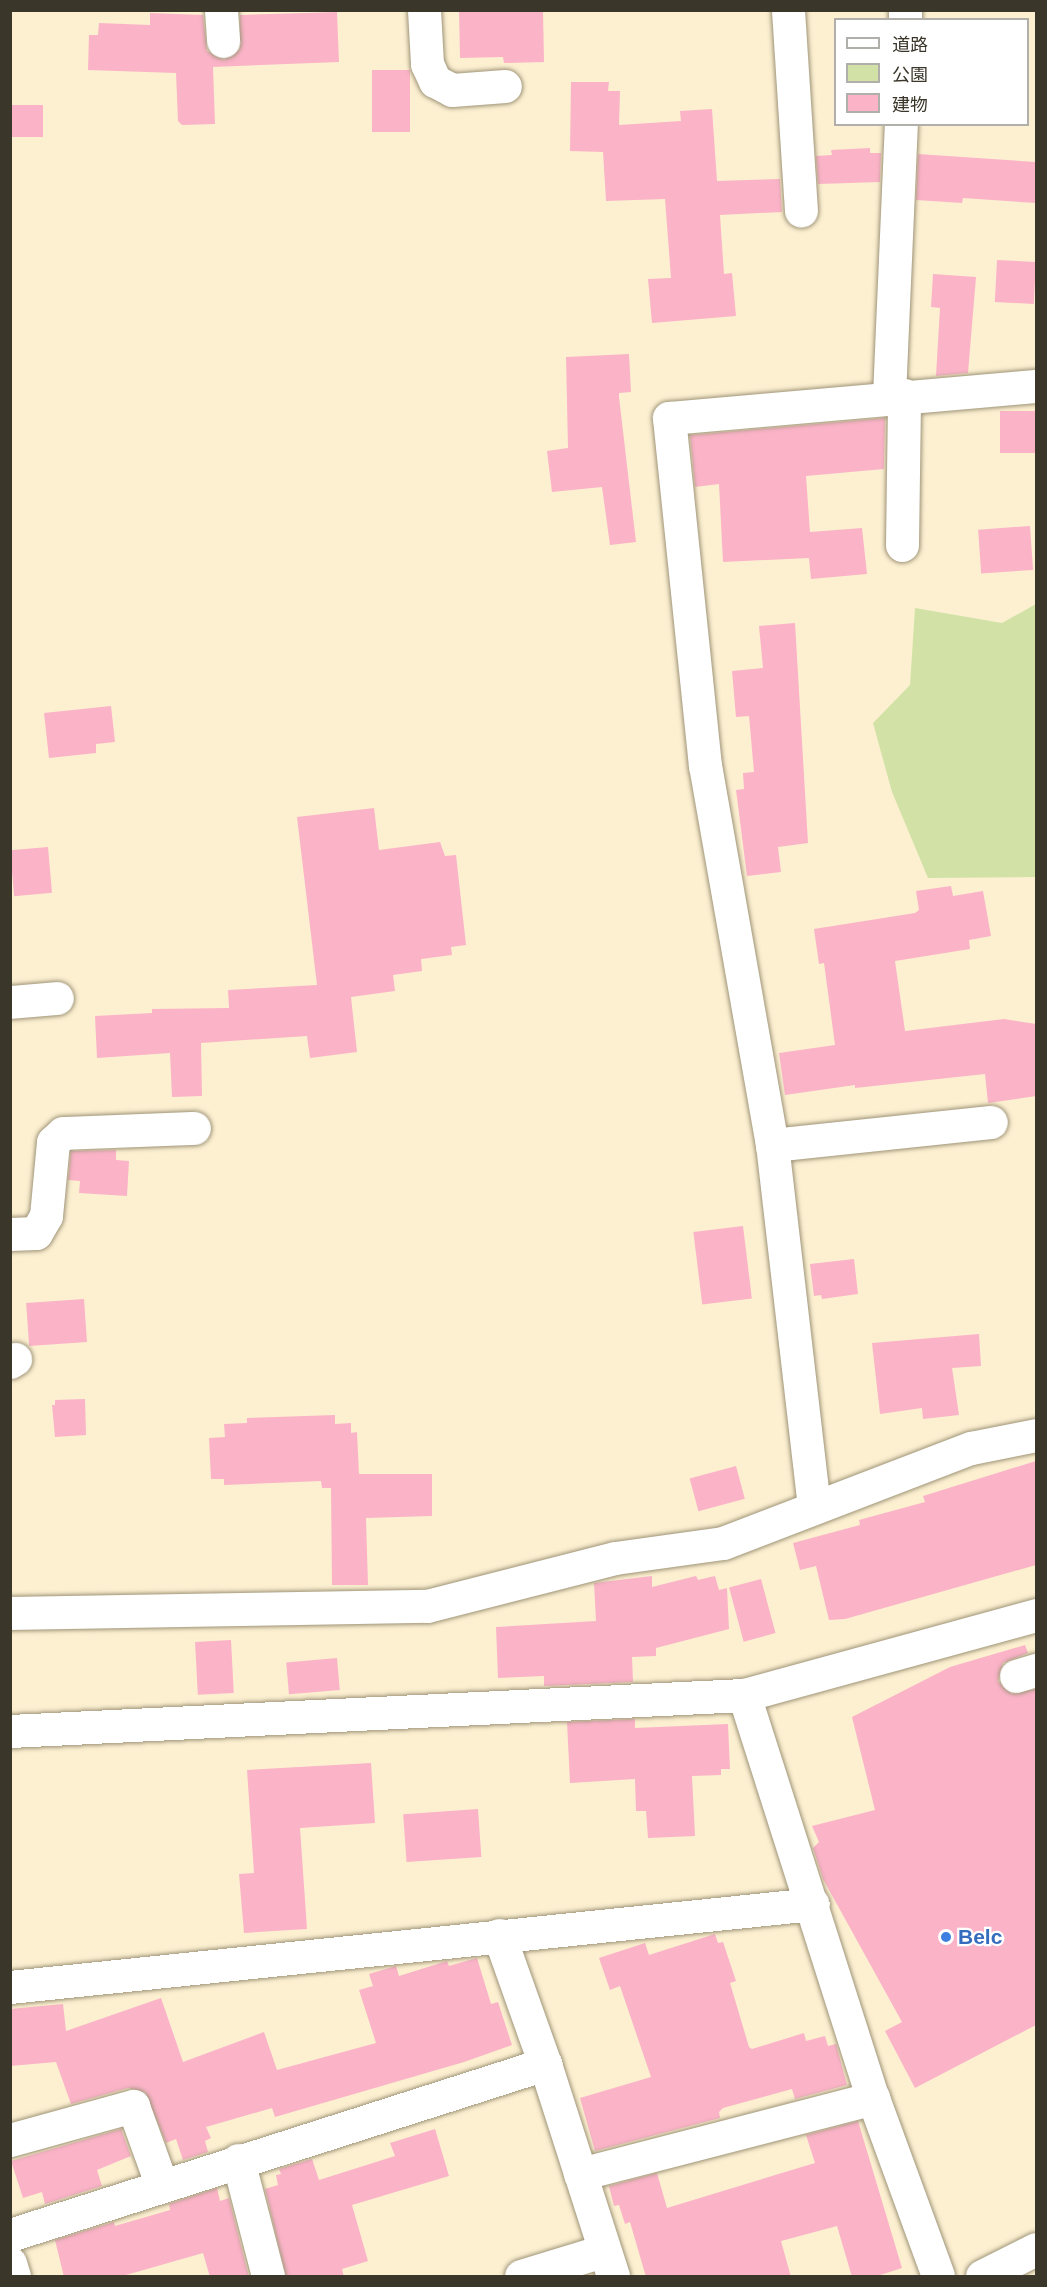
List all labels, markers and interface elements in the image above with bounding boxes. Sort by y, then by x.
legend [834,18,1029,126]
text: 道路 [892,35,928,55]
text: 公園 [892,65,928,85]
text: 建物 [892,95,928,115]
place label: Belc [958,1924,1002,1950]
marker: Belc [939,1930,953,1944]

